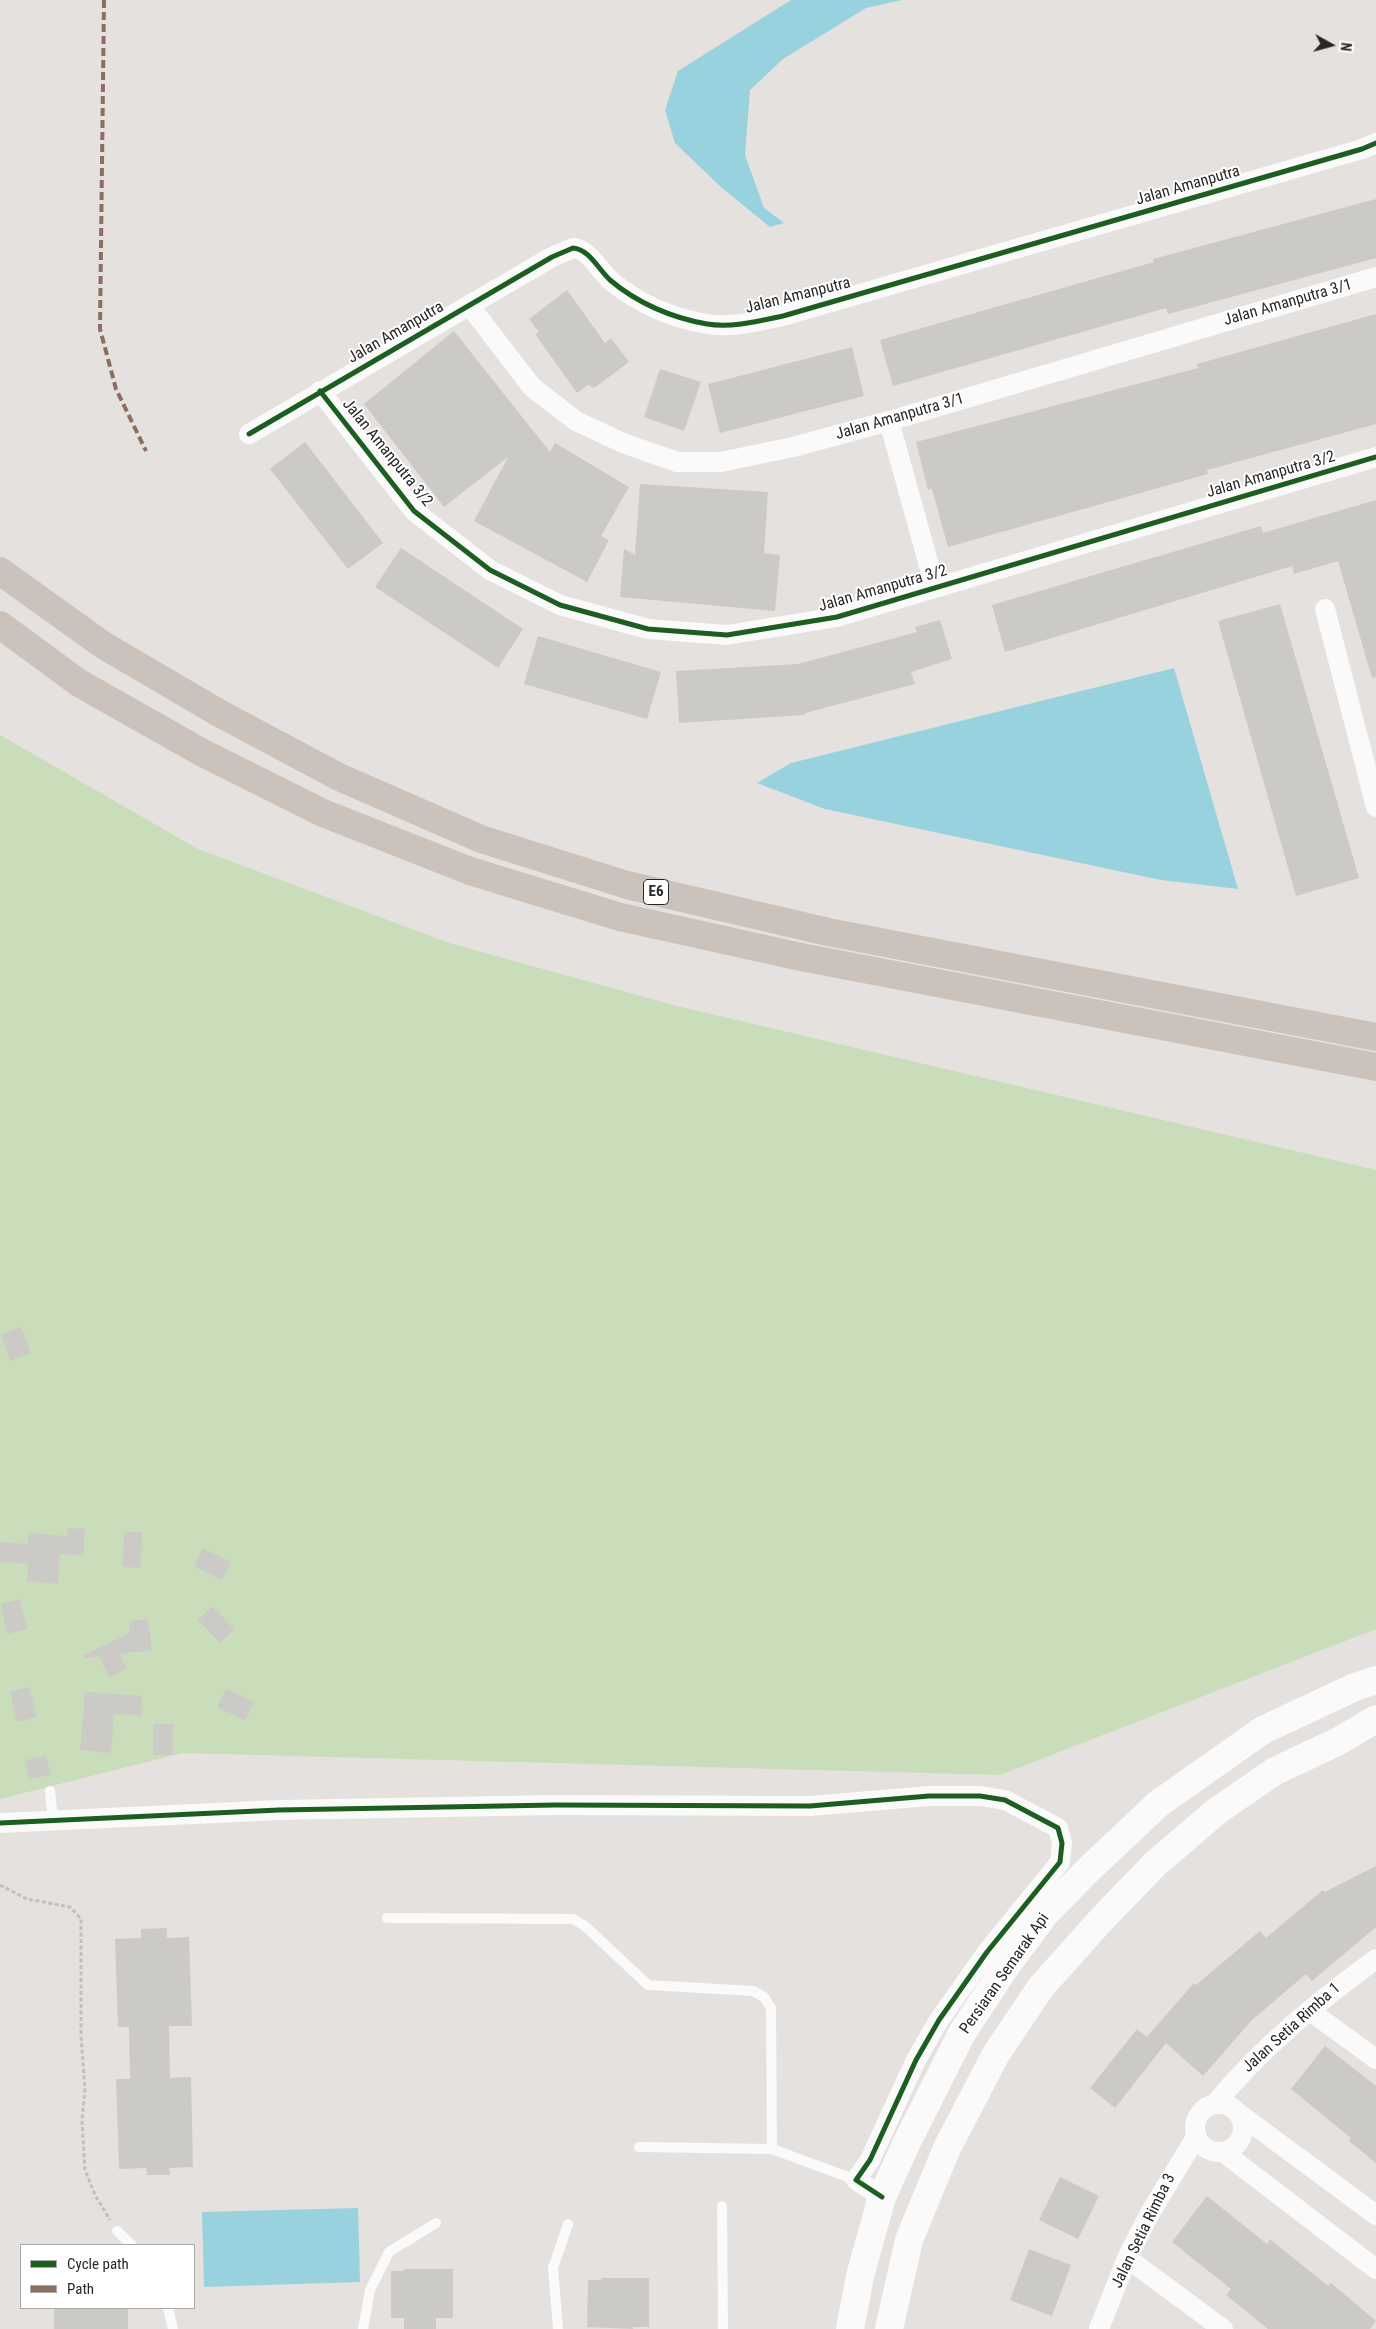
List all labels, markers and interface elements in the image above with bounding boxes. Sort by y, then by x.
north arrow [1306,20,1356,70]
text: N [1337,42,1354,52]
street label: Jalan Amanputra [1134,162,1242,210]
street label: Jalan Amanputra [744,274,852,318]
street label: Jalan Amanputra 3/1 [1222,275,1354,331]
street label: Jalan Amanputra [345,298,447,368]
street label: Jalan Amanputra 3/1 [834,389,966,445]
street label: Jalan Amanputra 3/2 [338,395,436,511]
street label: Jalan Amanputra 3/2 [1205,447,1337,503]
street label: Jalan Amanputra 3/2 [817,561,949,617]
road number: E6 [644,880,668,904]
street label: Persiaran Semarak Api [956,1910,1054,2038]
street label: Jalan Setia Rimba 1 [1239,1979,1345,2077]
street label: Jalan Setia Rimba 3 [1108,2171,1180,2291]
legend [20,2244,195,2309]
text: Cycle path [67,2255,129,2273]
text: Path [67,2280,94,2298]

